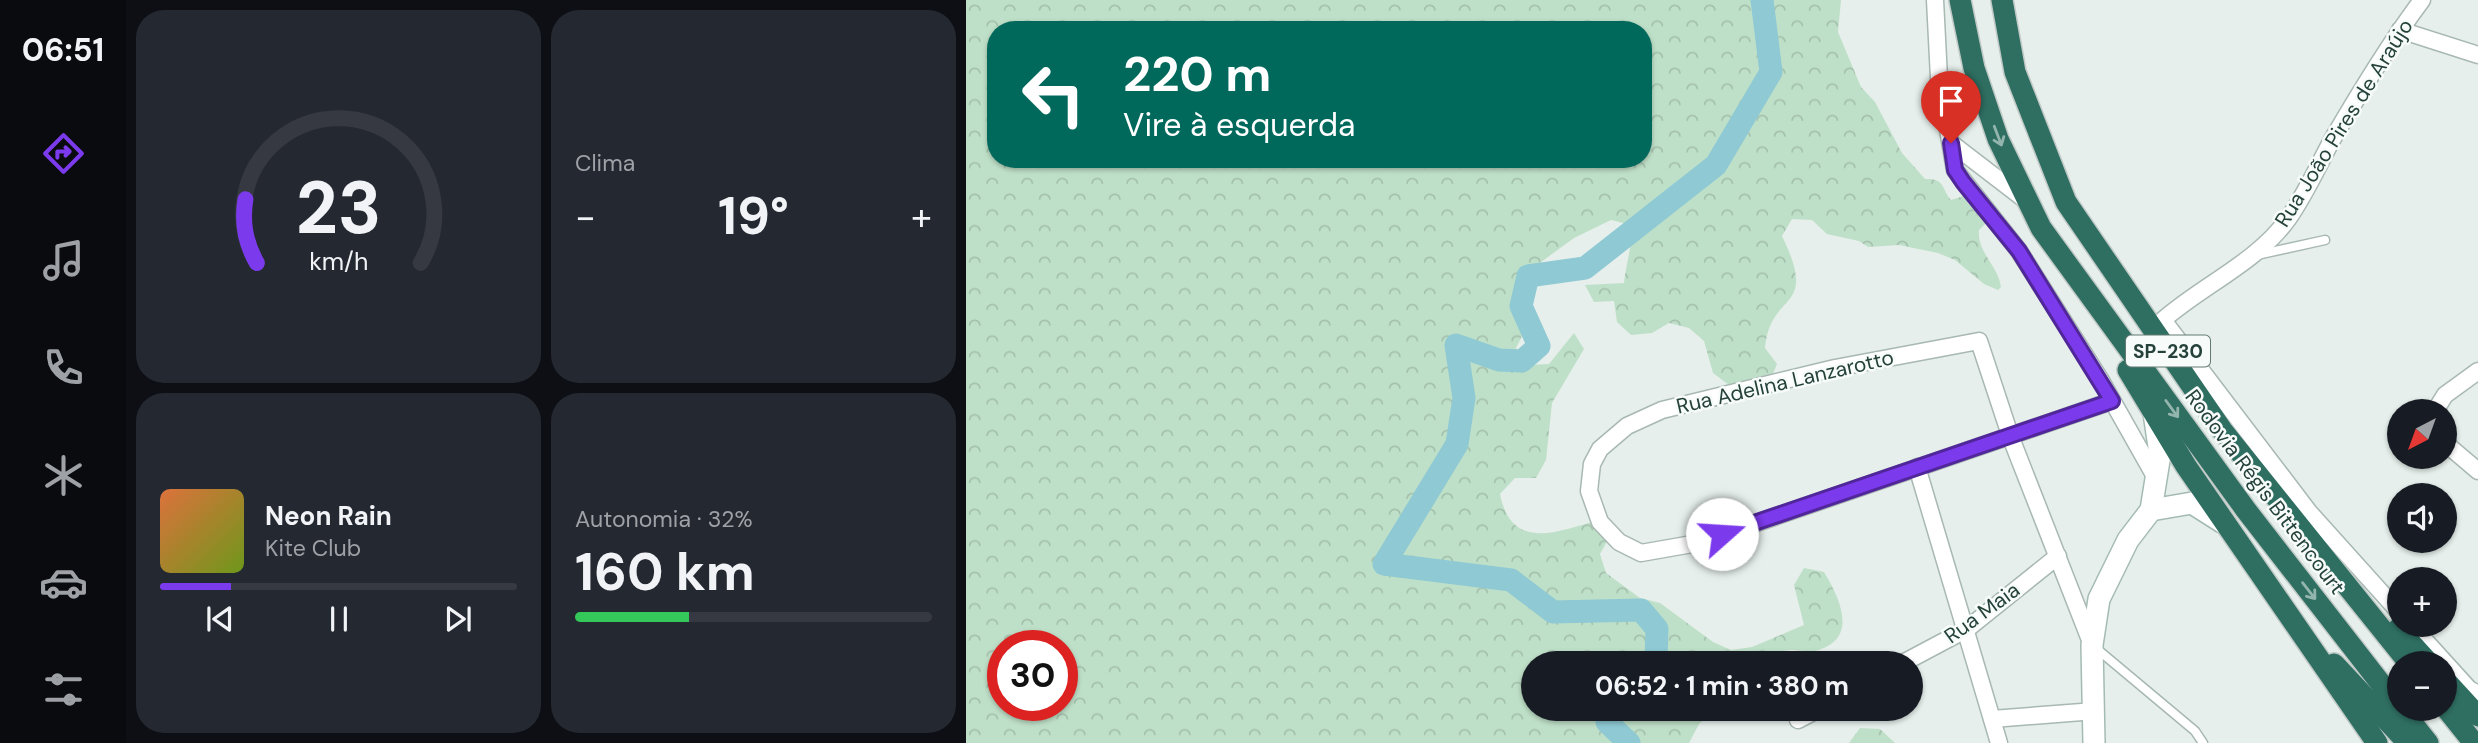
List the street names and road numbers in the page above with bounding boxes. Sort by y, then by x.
street label: Rua João Pires de Araújo [2269,14,2419,232]
road number: SP-230 [2126,336,2210,366]
street label: Rua Adelina Lanzarotto [1674,343,1896,421]
street label: Rodovia Régis Bittencourt [2179,384,2351,600]
street label: Rua Maia [1939,576,2025,650]

